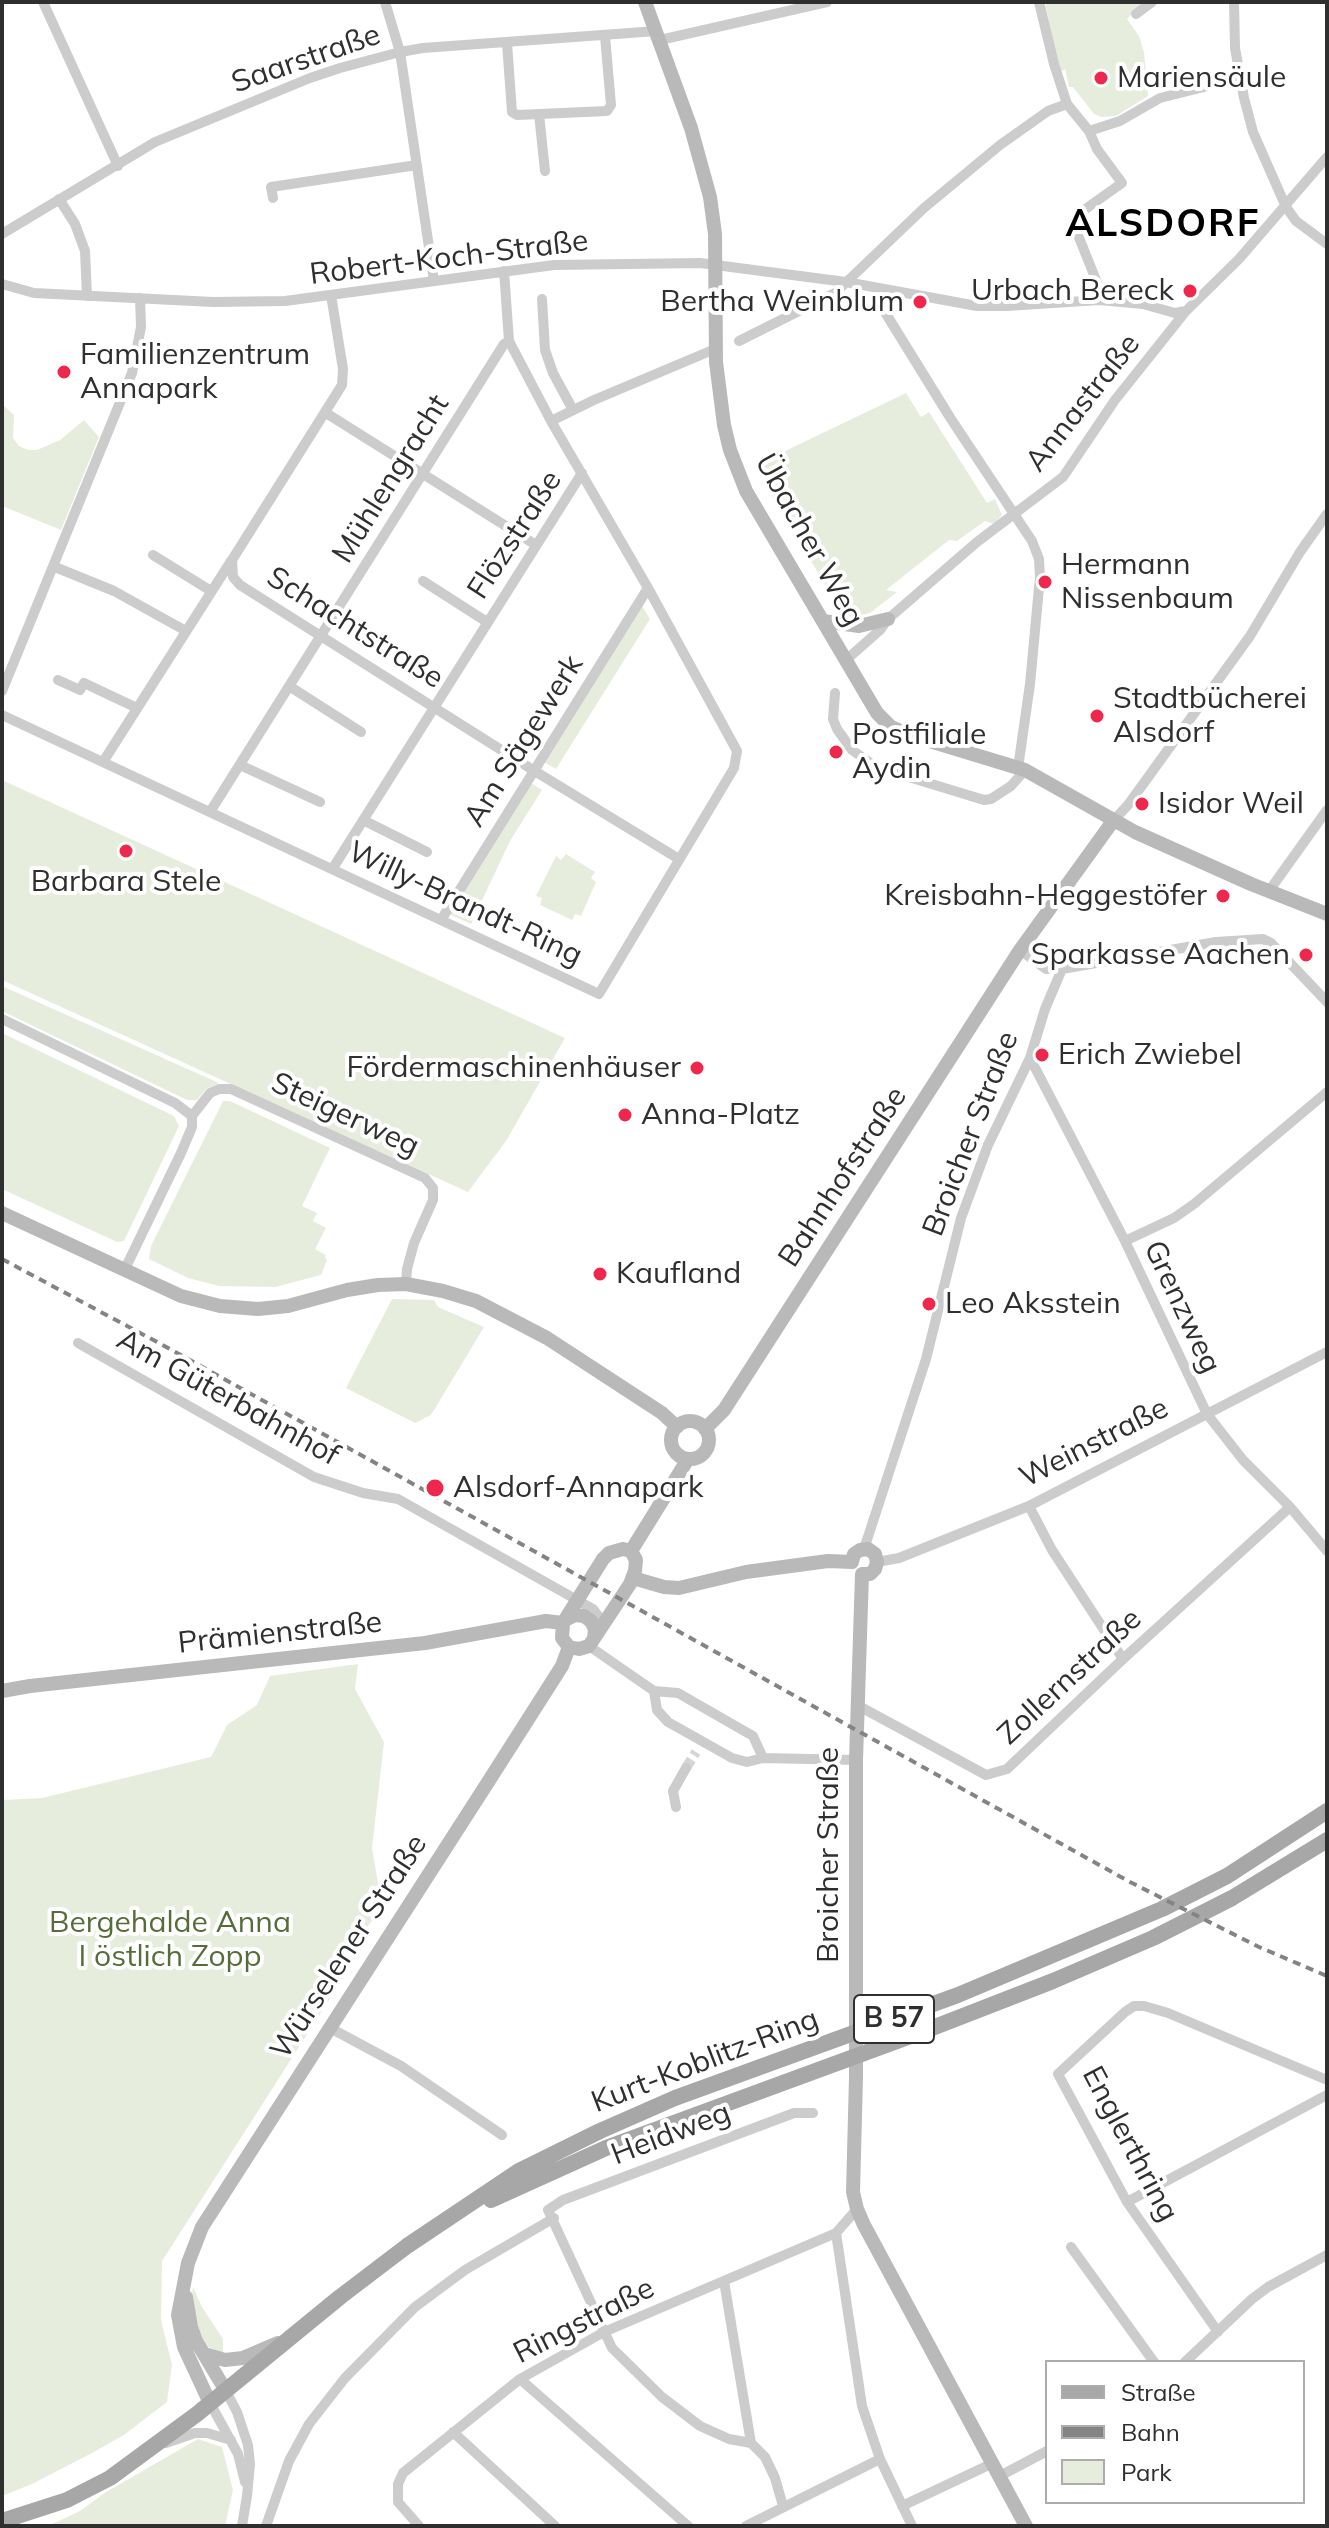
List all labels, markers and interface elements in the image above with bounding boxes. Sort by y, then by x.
street label: Saarstraße [227,17,385,101]
place label: Mariensäule [1117,60,1286,96]
marker: Mariensäule [1092,69,1110,87]
district label: ALSDORF [1066,202,1260,248]
street label: Robert-Koch-Straße [308,223,590,293]
place label: Urbach Bereck [971,273,1174,309]
marker: Urbach Bereck [1181,282,1199,300]
place label: Bertha Weinblum [660,284,904,320]
marker: Bertha Weinblum [911,293,929,311]
street label: Annastraße [1018,327,1148,479]
place label: Familienzentrum Annapark [80,337,310,408]
marker: Familienzentrum Annapark [55,363,73,381]
street label: Mühlengracht [325,388,457,570]
street label: Übacher Weg [747,448,871,632]
street label: Flözstraße [460,464,570,606]
place label: Hermann Nissenbaum [1061,547,1234,618]
street label: Schachtstraße [260,559,450,697]
marker: Hermann Nissenbaum [1036,573,1054,591]
street label: Am Sägewerk [457,649,591,833]
place label: Stadtbücherei Alsdorf [1113,681,1307,752]
marker: Stadtbücherei Alsdorf [1088,707,1106,725]
place label: Postfiliale Aydin [852,717,986,788]
marker: Postfiliale Aydin [827,743,845,761]
place label: Isidor Weil [1158,786,1304,822]
marker: Isidor Weil [1133,795,1151,813]
street label: Willy-Brandt-Ring [342,834,588,974]
marker: Barbara Stele [117,842,135,860]
place label: Barbara Stele [31,864,221,900]
place label: Kreisbahn-Heggestöfer [884,878,1207,914]
marker: Kreisbahn-Heggestöfer [1214,887,1232,905]
place label: Sparkasse Aachen [1031,937,1290,973]
marker: Sparkasse Aachen [1297,946,1315,964]
street label: Broicher Straße [915,1027,1027,1241]
place label: Erich Zwiebel [1058,1037,1242,1073]
marker: Erich Zwiebel [1033,1046,1051,1064]
place label: Fördermaschinenhäuser [346,1050,681,1086]
marker: Fördermaschinenhäuser [688,1059,706,1077]
street label: Steigerweg [265,1065,425,1165]
street label: Bahnhofstraße [771,1080,915,1274]
place label: Anna-Platz [641,1097,800,1133]
marker: Anna-Platz [616,1106,634,1124]
street label: Grenzweg [1136,1235,1228,1379]
place label: Kaufland [616,1256,741,1292]
marker: Kaufland [591,1265,609,1283]
place label: Leo Aksstein [945,1286,1121,1322]
marker: Leo Aksstein [920,1295,938,1313]
street label: Am Güterbahnhof [110,1322,346,1474]
street label: Weinstraße [1014,1390,1174,1496]
place label: Alsdorf-Annapark [453,1470,704,1506]
marker: Alsdorf-Annapark [424,1477,446,1499]
street label: Zollernstraße [991,1601,1149,1753]
street label: Prämienstraße [176,1604,384,1662]
street label: Broicher Straße [811,1747,847,1963]
street label: Würselener Straße [263,1828,435,2066]
park label: Bergehalde Anna I östlich Zopp [49,1905,291,1976]
road number: B 57 [854,1995,934,2043]
street label: Kurt-Koblitz-Ring [586,2001,824,2121]
street label: Englerthring [1074,2060,1186,2228]
street label: Heidweg [606,2095,736,2173]
street label: Ringstraße [508,2270,660,2372]
legend [1045,2360,1305,2504]
text: Straße [1121,2377,1196,2407]
text: Bahn [1121,2417,1180,2447]
text: Park [1121,2457,1172,2487]

